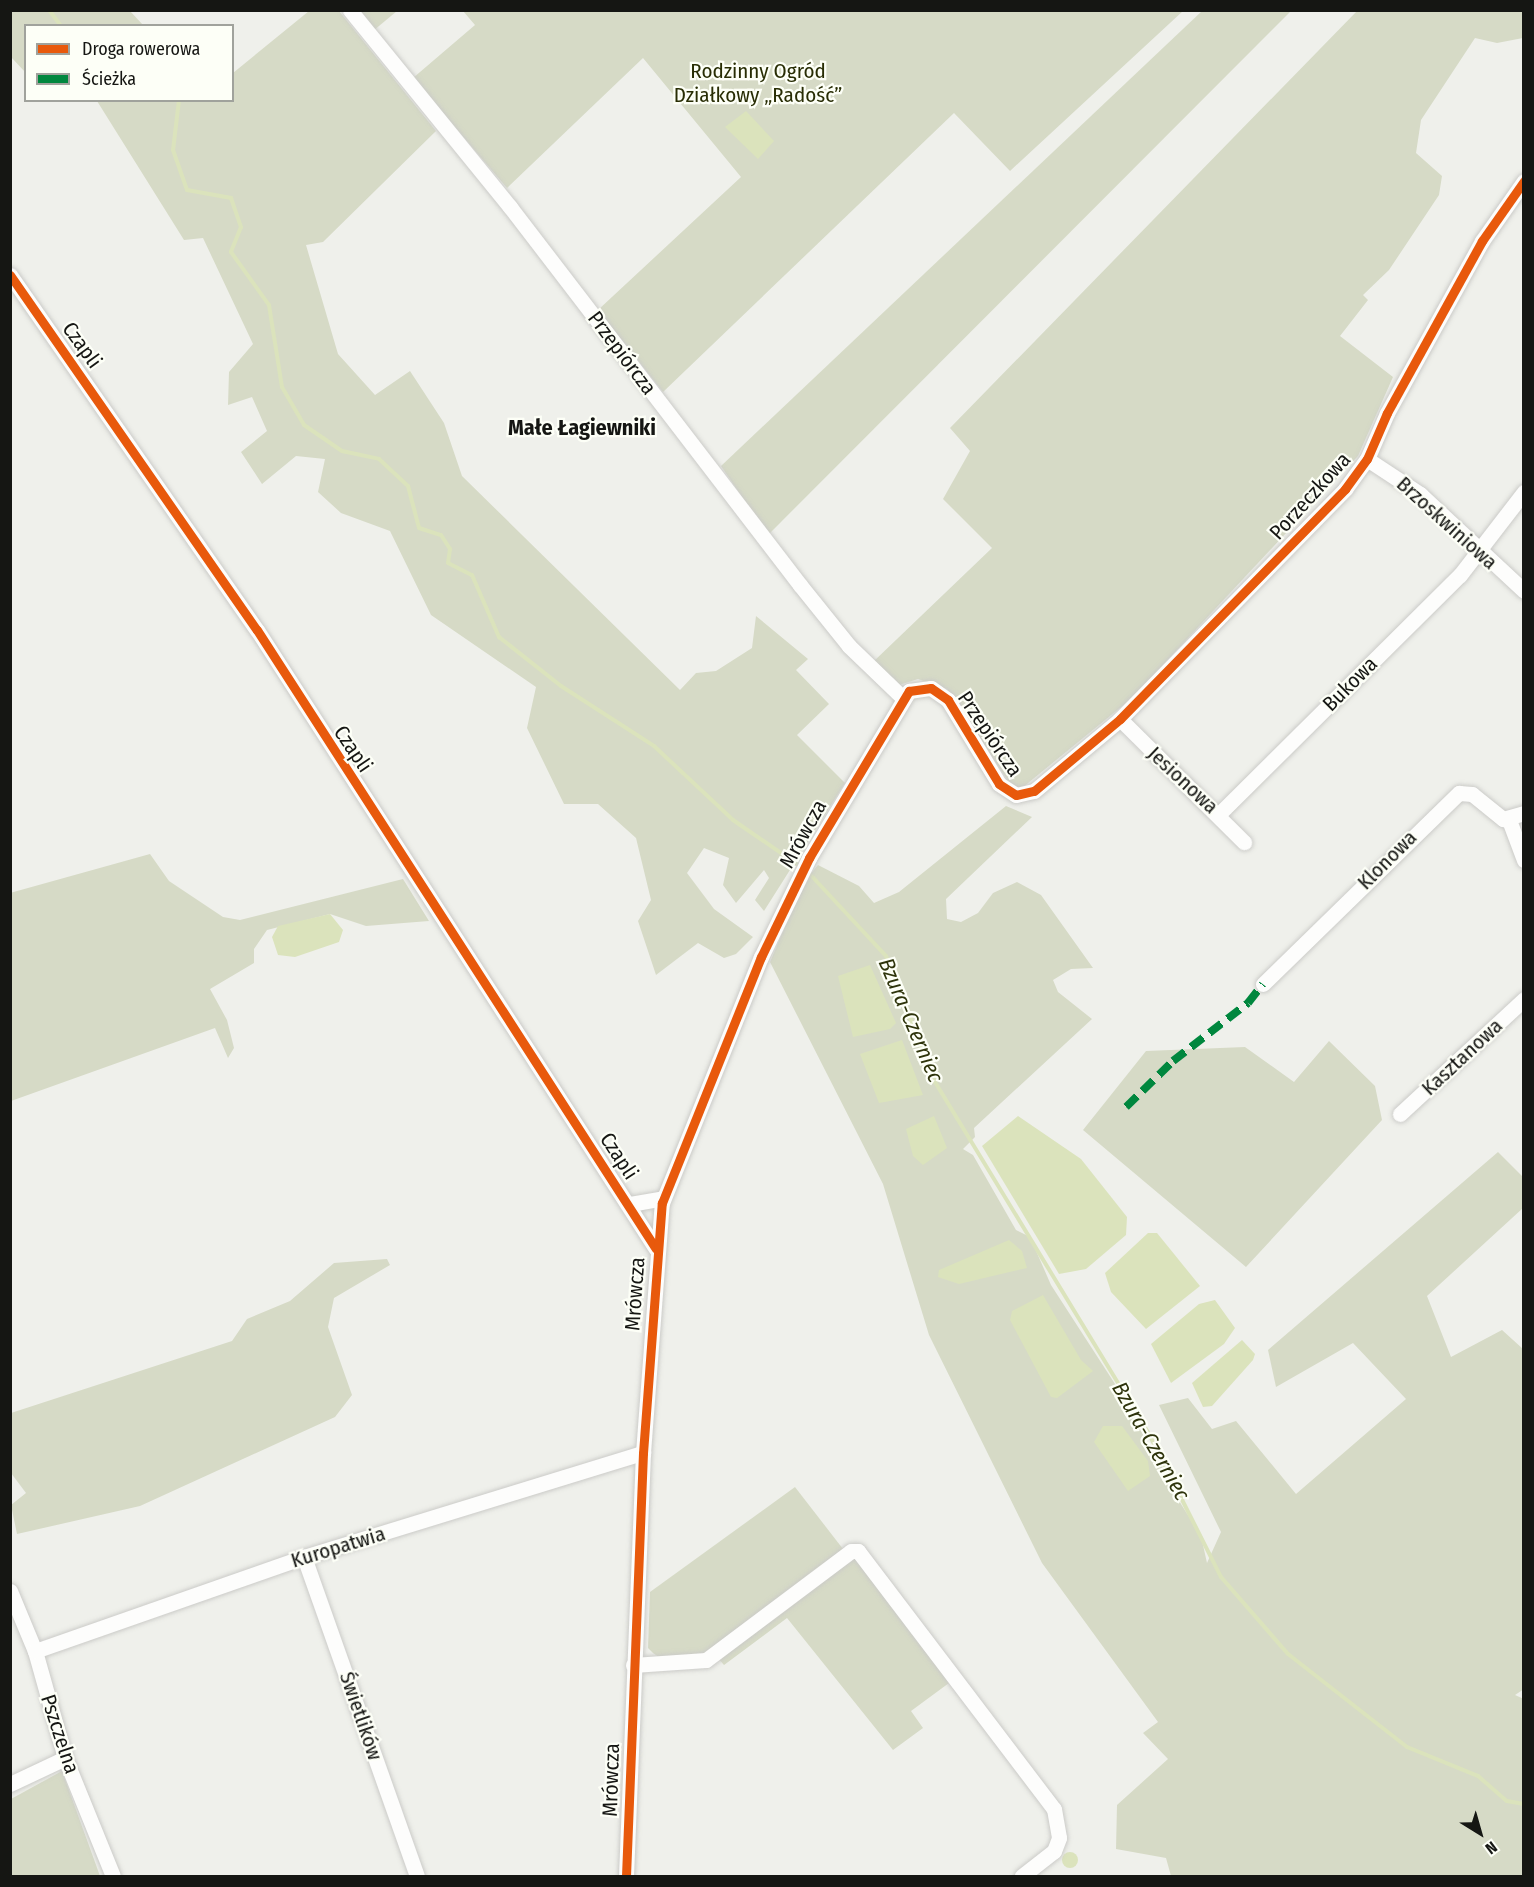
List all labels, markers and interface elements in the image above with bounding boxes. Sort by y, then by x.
legend [24,24,234,102]
text: Droga rowerowa [82,38,200,60]
park label: Rodzinny Ogród Działkowy „Radość” [674,58,842,108]
text: Ścieżka [82,68,136,90]
street label: Przepiórcza [583,306,661,400]
street label: Czapli [57,317,107,373]
district label: Małe Łagiewniki [508,415,656,441]
street label: Porzeczkowa [1264,447,1356,545]
street label: Brzoskwiniowa [1391,471,1503,575]
street label: Bukowa [1317,651,1383,717]
street label: Przepiórcza [952,686,1028,782]
street label: Czapli [328,721,378,777]
street label: Jesionowa [1142,741,1224,819]
street label: Mrówcza [774,796,832,872]
street label: Klonowa [1352,825,1422,895]
water label: Bzura-Czerniec [873,954,949,1086]
street label: Kasztanowa [1416,1013,1508,1101]
street label: Czapli [595,1128,643,1184]
street label: Mrówcza [620,1256,650,1332]
water label: Bzura-Czerniec [1106,1377,1196,1505]
street label: Kuropatwia [288,1521,388,1573]
street label: Świetlików [334,1669,388,1763]
street label: Pszczelna [35,1691,85,1777]
street label: Mrówcza [597,1743,625,1817]
north arrow [1450,1803,1510,1863]
text: N [1482,1837,1501,1858]

